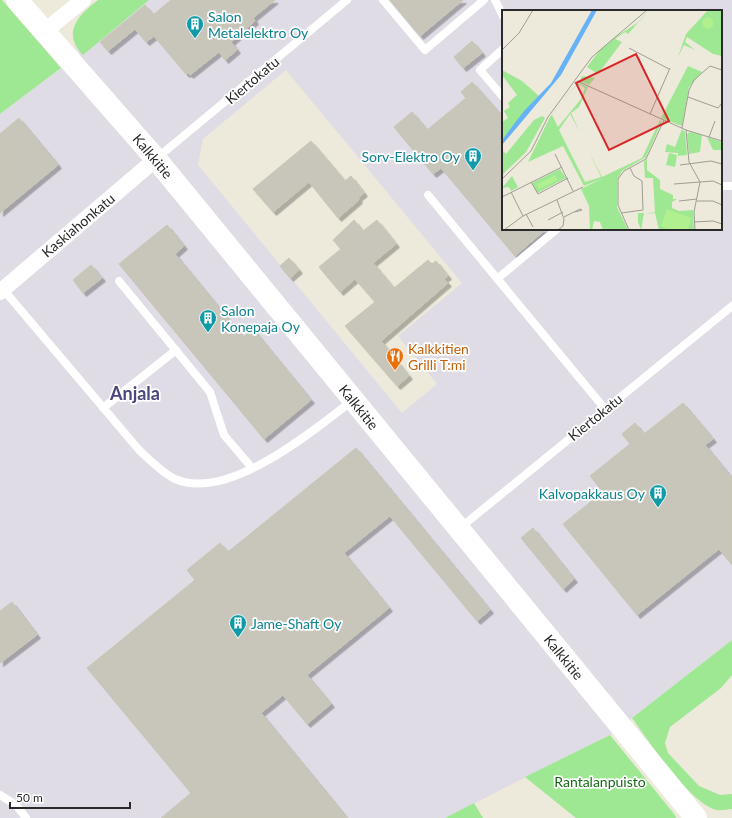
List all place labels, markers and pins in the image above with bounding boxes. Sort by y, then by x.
place label: Salon Metalelektro Oy [208,8,309,41]
building icon: Salon Metalelektro Oy [185,14,205,39]
building icon: Sorv-Elektro Oy [463,146,483,171]
place label: Sorv-Elektro Oy [361,148,461,165]
place label: Salon Konepaja Oy [221,302,301,335]
building icon: Salon Konepaja Oy [198,308,218,333]
place label: Kalkkitien Grilli T:mi [408,340,469,373]
restaurant icon: Kalkkitien Grilli T:mi [385,346,405,371]
building icon: Kalvopakkaus Oy [648,483,668,508]
place label: Kalvopakkaus Oy [539,485,646,502]
building icon: Jame-Shaft Oy [228,613,248,638]
place label: Jame-Shaft Oy [251,615,342,632]

